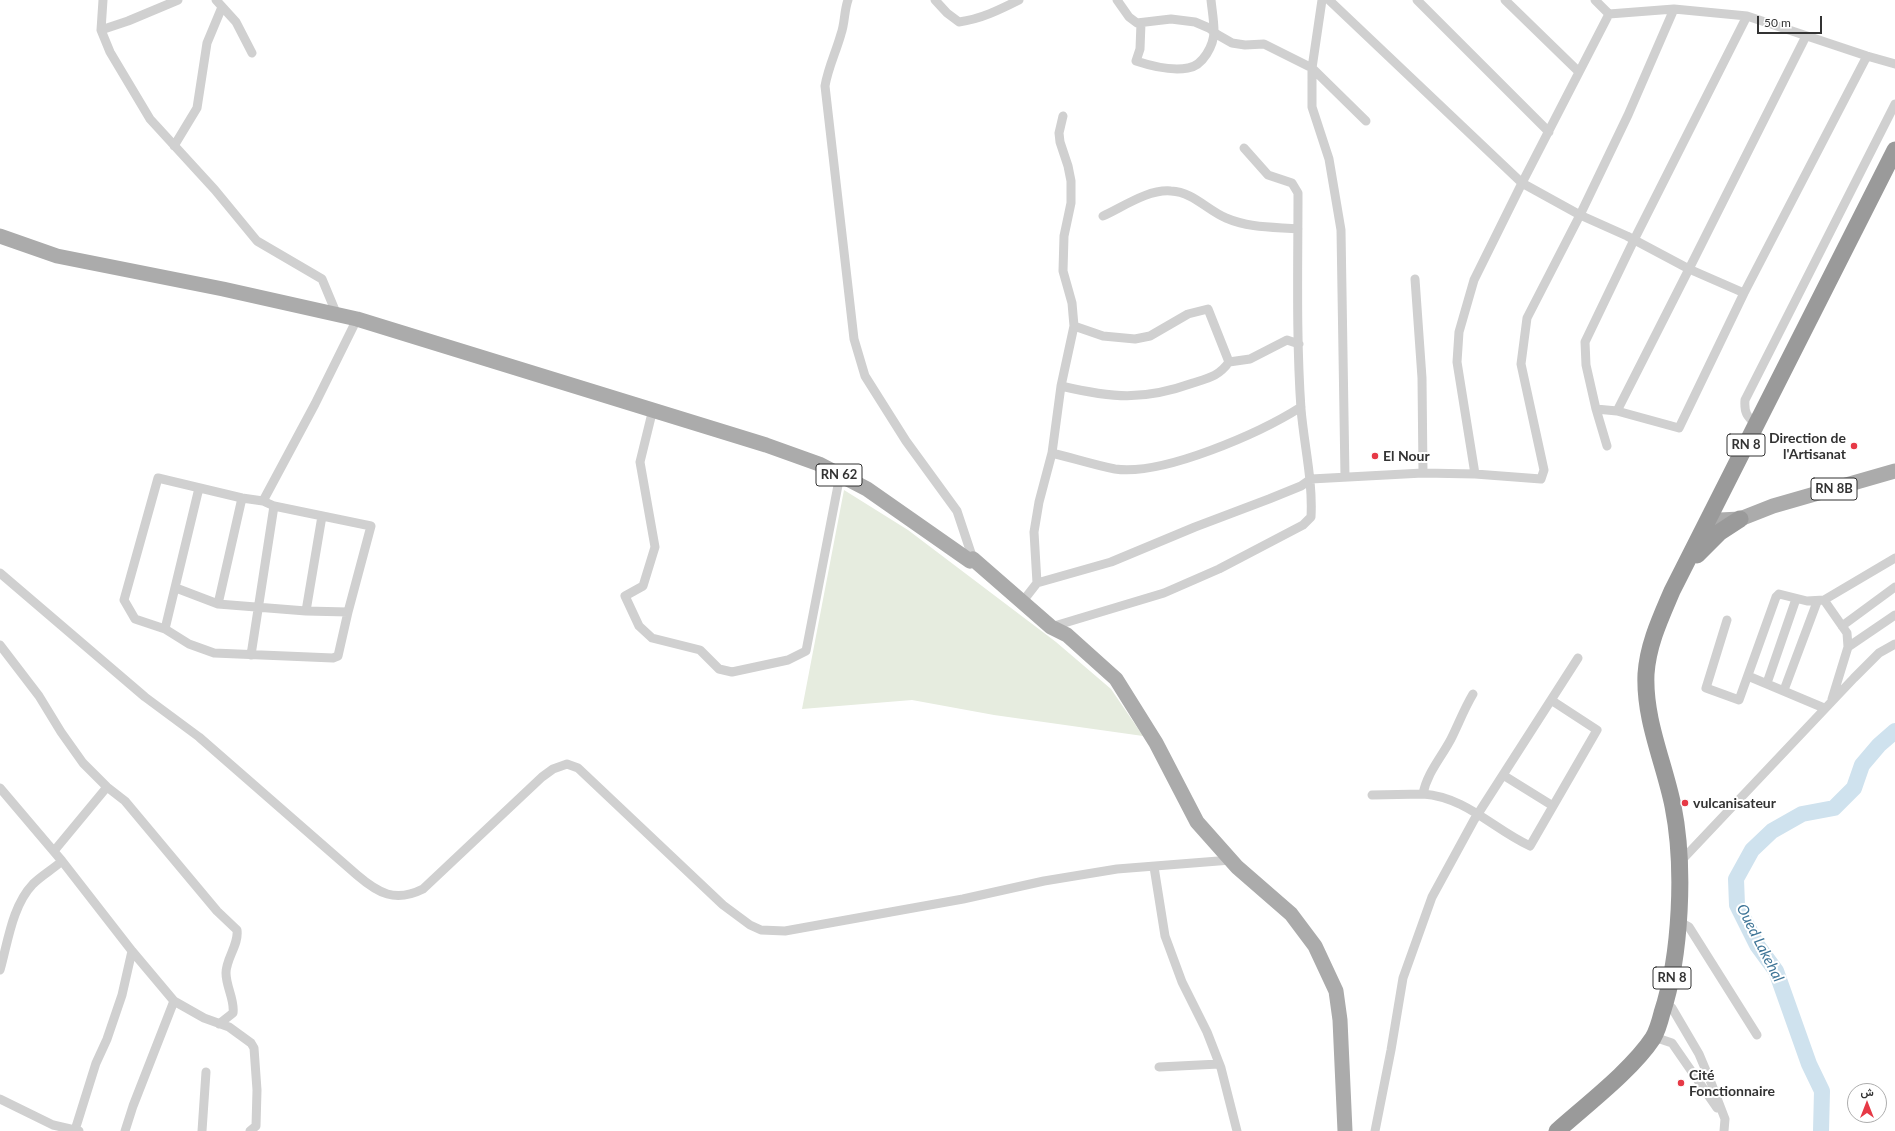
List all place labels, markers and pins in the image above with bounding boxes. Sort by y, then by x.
place label: Direction de l'Artisanat [1769,430,1846,462]
marker: Direction de l'Artisanat [1849,441,1859,451]
place label: El Nour [1383,448,1430,464]
marker: El Nour [1370,451,1380,461]
place label: vulcanisateur [1693,795,1776,811]
marker: vulcanisateur [1680,798,1690,808]
place label: Cité Fonctionnaire [1689,1067,1775,1100]
marker: Cité Fonctionnaire [1676,1078,1686,1088]

